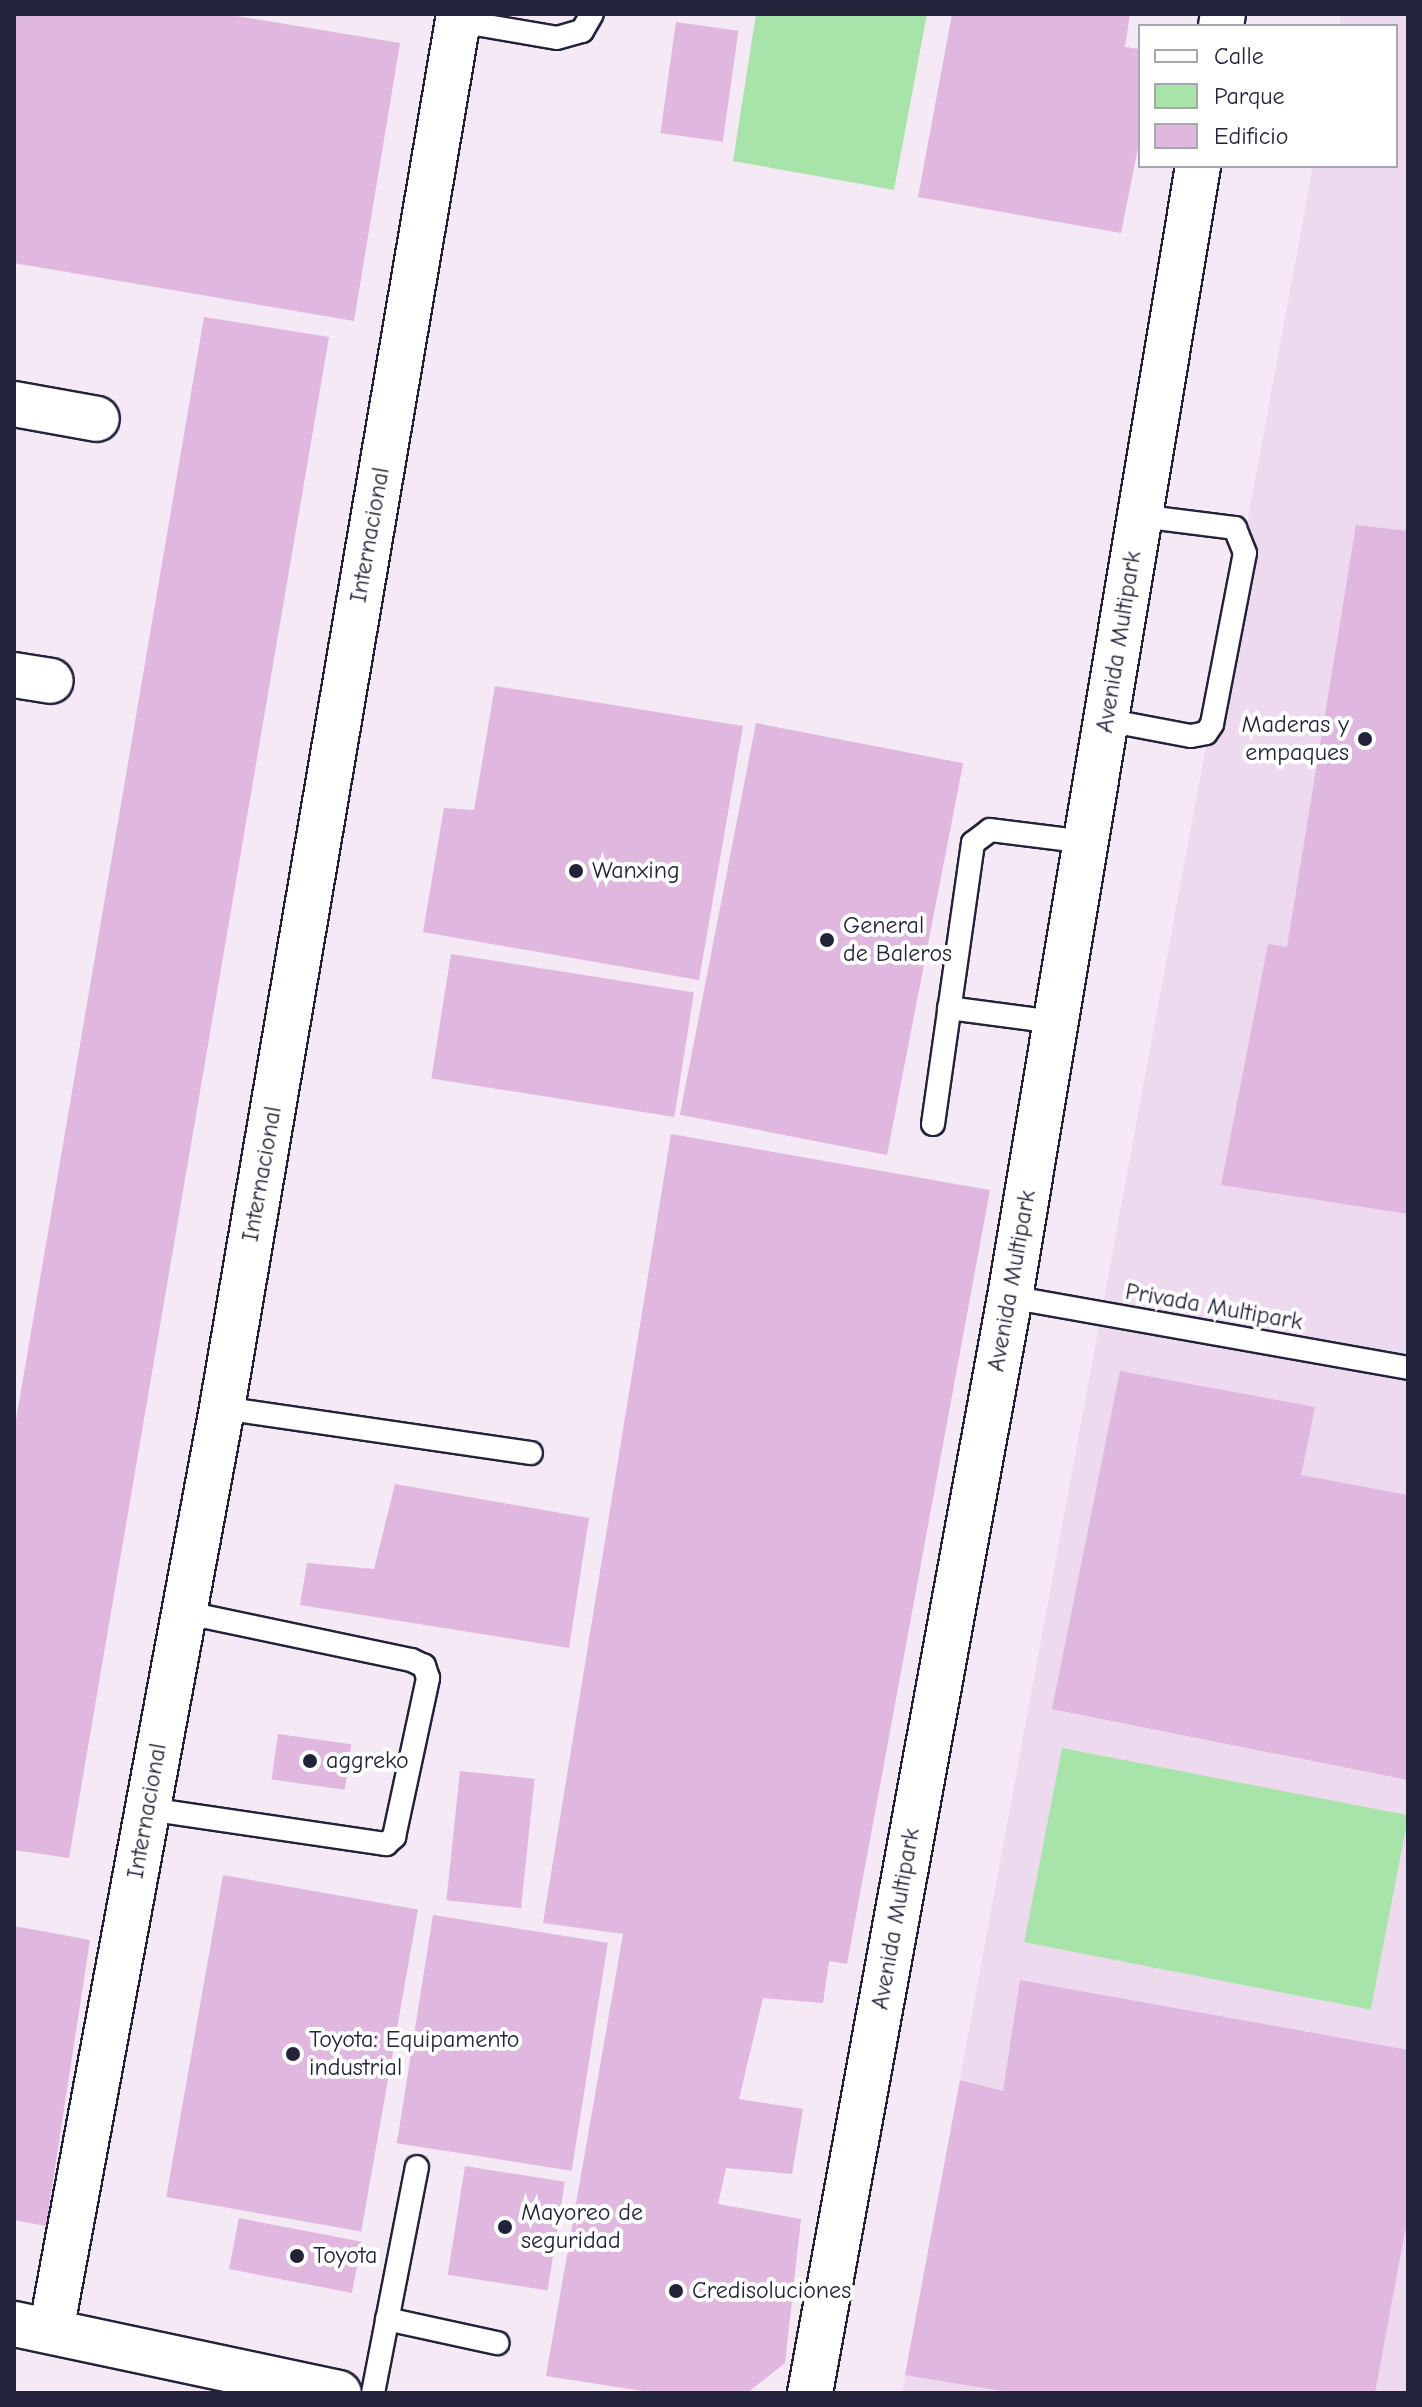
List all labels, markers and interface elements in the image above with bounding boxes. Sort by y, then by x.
legend [1138,24,1398,168]
text: Calle [1214,42,1264,70]
text: Parque [1214,82,1285,110]
text: Edificio [1214,122,1289,150]
street label: Internacional [344,465,396,605]
street label: Avenida Multipark [1090,549,1148,735]
place label: Maderas y empaques [1242,711,1349,767]
marker: Maderas y empaques [1356,730,1374,748]
place label: Wanxing [592,857,680,885]
marker: Wanxing [567,862,585,880]
place label: General de Baleros [843,912,952,968]
marker: General de Baleros [818,931,836,949]
street label: Internacional [236,1104,288,1244]
street label: Avenida Multipark [982,1188,1042,1374]
street label: Privada Multipark [1123,1277,1305,1337]
street label: Internacional [121,1741,173,1881]
place label: aggreko [326,1747,409,1775]
marker: aggreko [301,1752,319,1770]
street label: Avenida Multipark [866,1826,926,2012]
place label: Toyota: Equipamento industrial [309,2026,519,2082]
marker: Toyota: Equipamento industrial [284,2045,302,2063]
place label: Mayoreo de seguridad [521,2199,643,2255]
marker: Mayoreo de seguridad [496,2218,514,2236]
place label: Toyota [313,2242,377,2270]
marker: Toyota [288,2247,306,2265]
place label: Credisoluciones [692,2277,851,2305]
marker: Credisoluciones [667,2282,685,2300]

